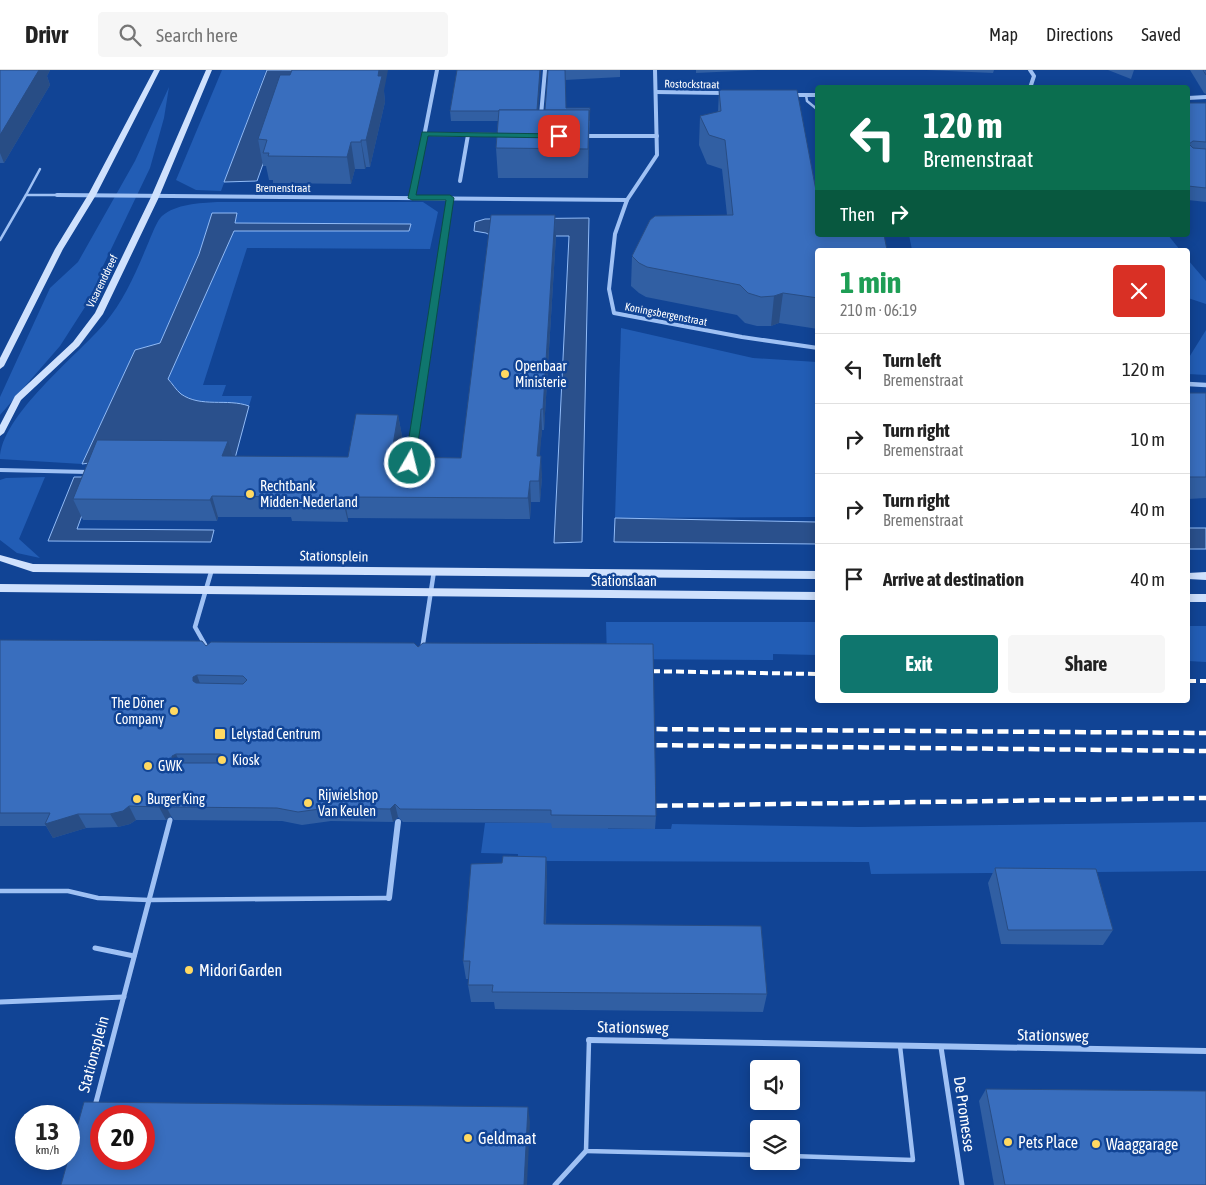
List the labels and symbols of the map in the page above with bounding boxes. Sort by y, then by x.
street label: Rostockstraat [664,78,720,90]
pin [538,115,580,157]
street label: Bremenstraat [255,182,311,194]
street label: Visarenddreef [84,253,120,309]
street label: Koningsbergenstraat [624,300,708,328]
place label: Openbaar Ministerie [515,358,568,390]
marker: Openbaar Ministerie [499,368,511,380]
position arrow [383,436,435,488]
place label: Rechtbank Midden-Nederland [260,478,358,510]
marker: Rechtbank Midden-Nederland [244,488,256,500]
street label: Stationsplein [300,547,368,565]
street label: Stationslaan [591,573,657,589]
place label: The Döner Company [111,695,165,727]
marker: The Döner Company [168,705,180,717]
place label: Lelystad Centrum [231,726,321,742]
marker: Lelystad Centrum [213,727,227,741]
place label: Kiosk [232,752,260,768]
marker: Kiosk [216,754,228,766]
place label: GWK [158,758,183,774]
marker: GWK [142,760,154,772]
place label: Rijwielshop Van Keulen [318,787,378,819]
place label: Burger King [147,791,205,807]
marker: Burger King [131,793,143,805]
marker: Rijwielshop Van Keulen [302,797,314,809]
place label: Midori Garden [199,961,282,979]
marker: Midori Garden [183,964,195,976]
street label: Stationsplein [74,1014,113,1094]
street label: Stationsweg [597,1017,669,1038]
street label: Stationsweg [1017,1025,1089,1046]
street label: De Promesse [951,1075,979,1153]
speed limit sign: 20 [90,1105,155,1170]
place label: Geldmaat [478,1129,537,1147]
marker: Geldmaat [462,1132,474,1144]
place label: Pets Place [1018,1133,1078,1151]
place label: Waaggarage [1106,1135,1178,1154]
marker: Pets Place [1002,1136,1014,1148]
marker: Waaggarage [1090,1138,1102,1150]

